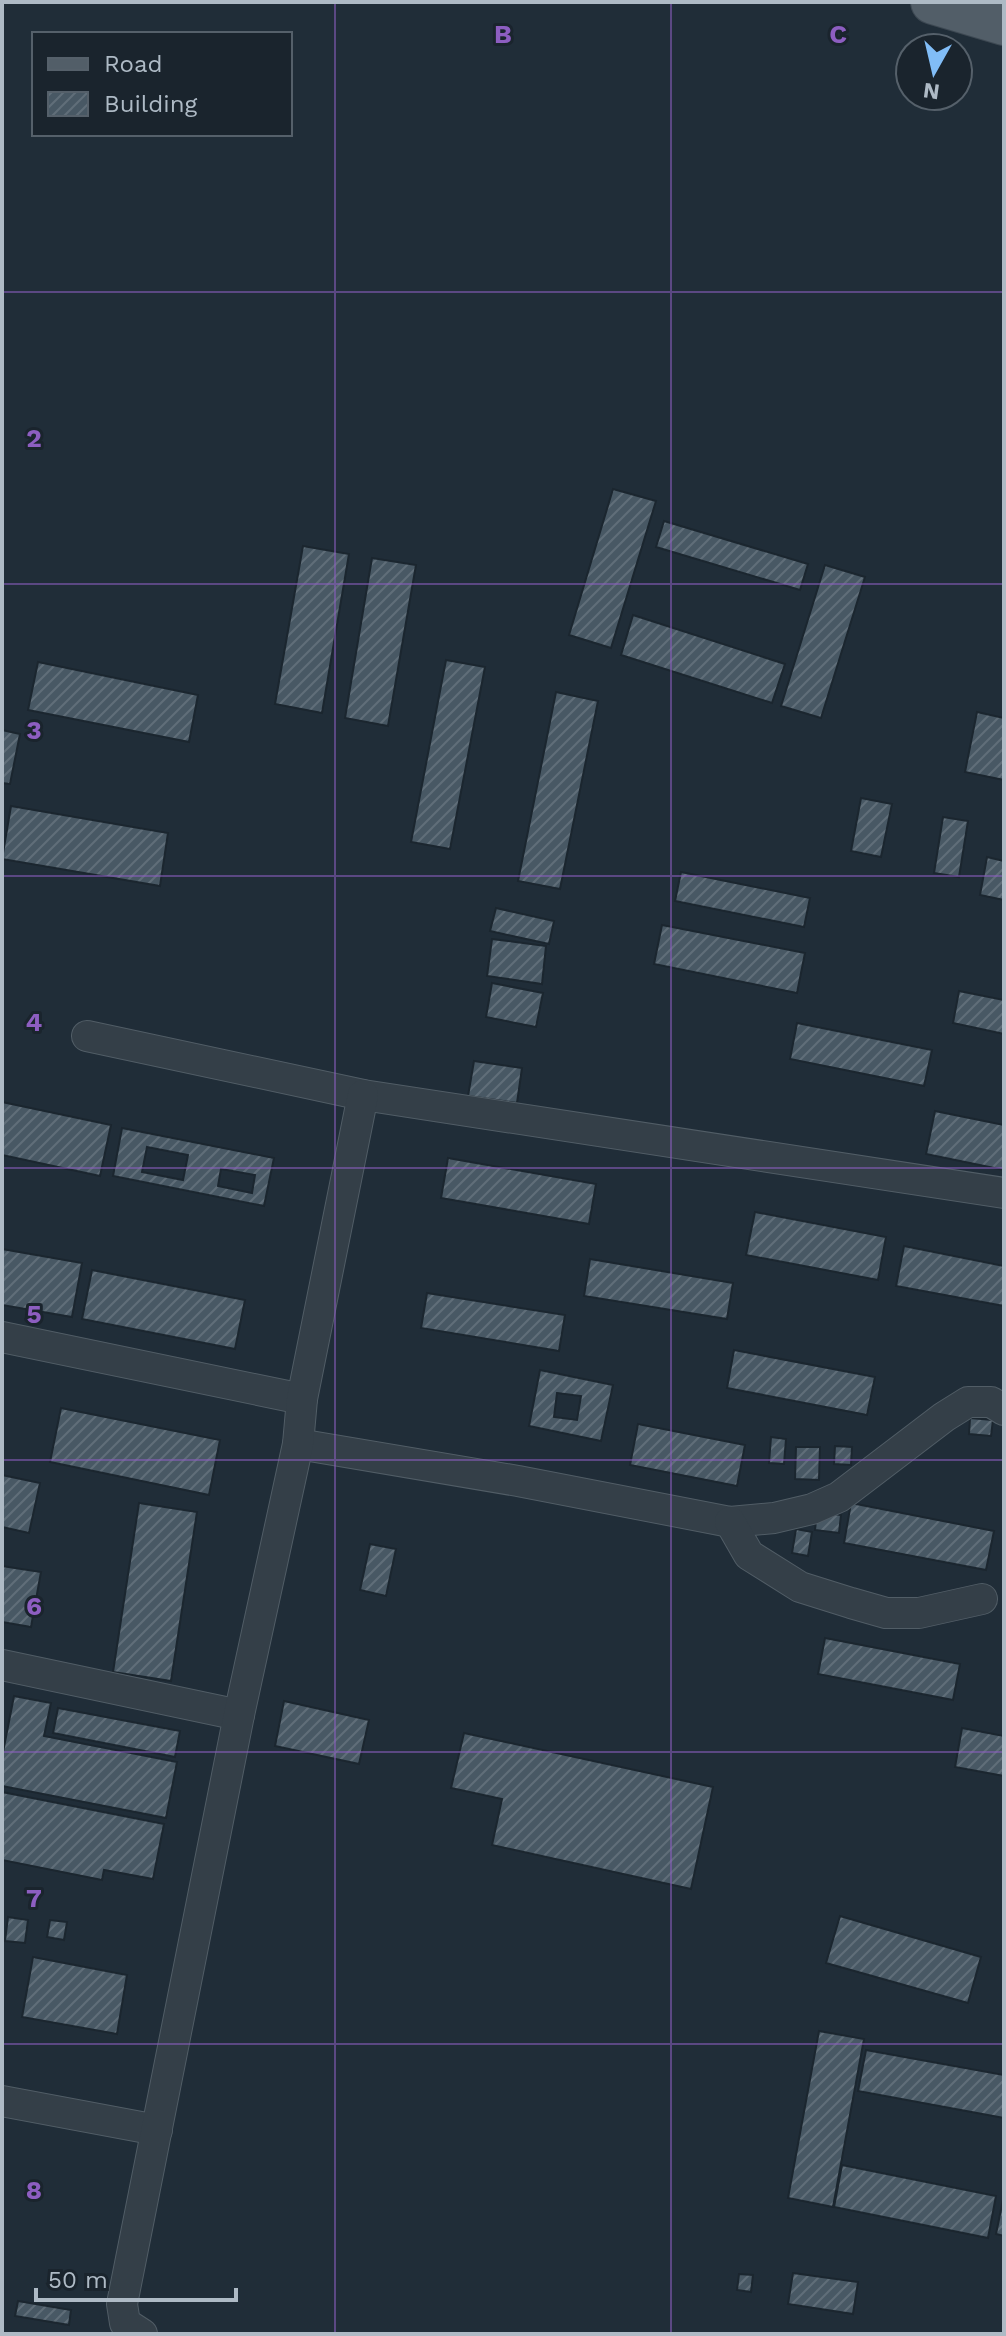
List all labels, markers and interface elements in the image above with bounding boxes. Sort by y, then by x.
text: B [494,19,512,49]
text: C [829,19,847,49]
legend [32,32,292,136]
north arrow [894,32,974,112]
text: Road [104,50,163,78]
text: N [921,78,941,105]
text: Building [104,90,197,118]
text: 2 [26,423,42,453]
text: 3 [26,715,42,745]
text: 4 [26,1007,43,1037]
text: 5 [26,1299,42,1329]
text: 6 [26,1591,42,1621]
text: 7 [26,1883,42,1913]
text: 8 [26,2175,42,2205]
scale bar [36,2252,236,2302]
text: 50 m [48,2266,108,2294]

